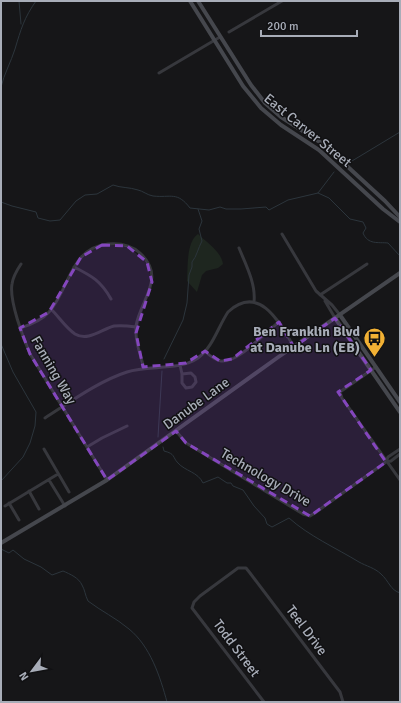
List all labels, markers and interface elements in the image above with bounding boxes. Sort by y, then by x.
scale bar [261,12,357,38]
text: 200 m [267,19,299,34]
street label: East Carver Street [260,90,355,171]
place label: Ben Franklin Blvd at Danube Ln (EB) [250,323,360,356]
bus stop icon: Ben Franklin Blvd at Danube Ln (EB) [362,326,388,359]
street label: Fanning Way [27,333,80,408]
street label: Danube Lane [160,374,233,433]
street label: Technology Drive [218,445,314,510]
street label: Teel Drive [282,602,331,659]
street label: Todd Street [210,616,264,680]
north arrow [12,651,52,691]
text: N [16,669,31,683]

